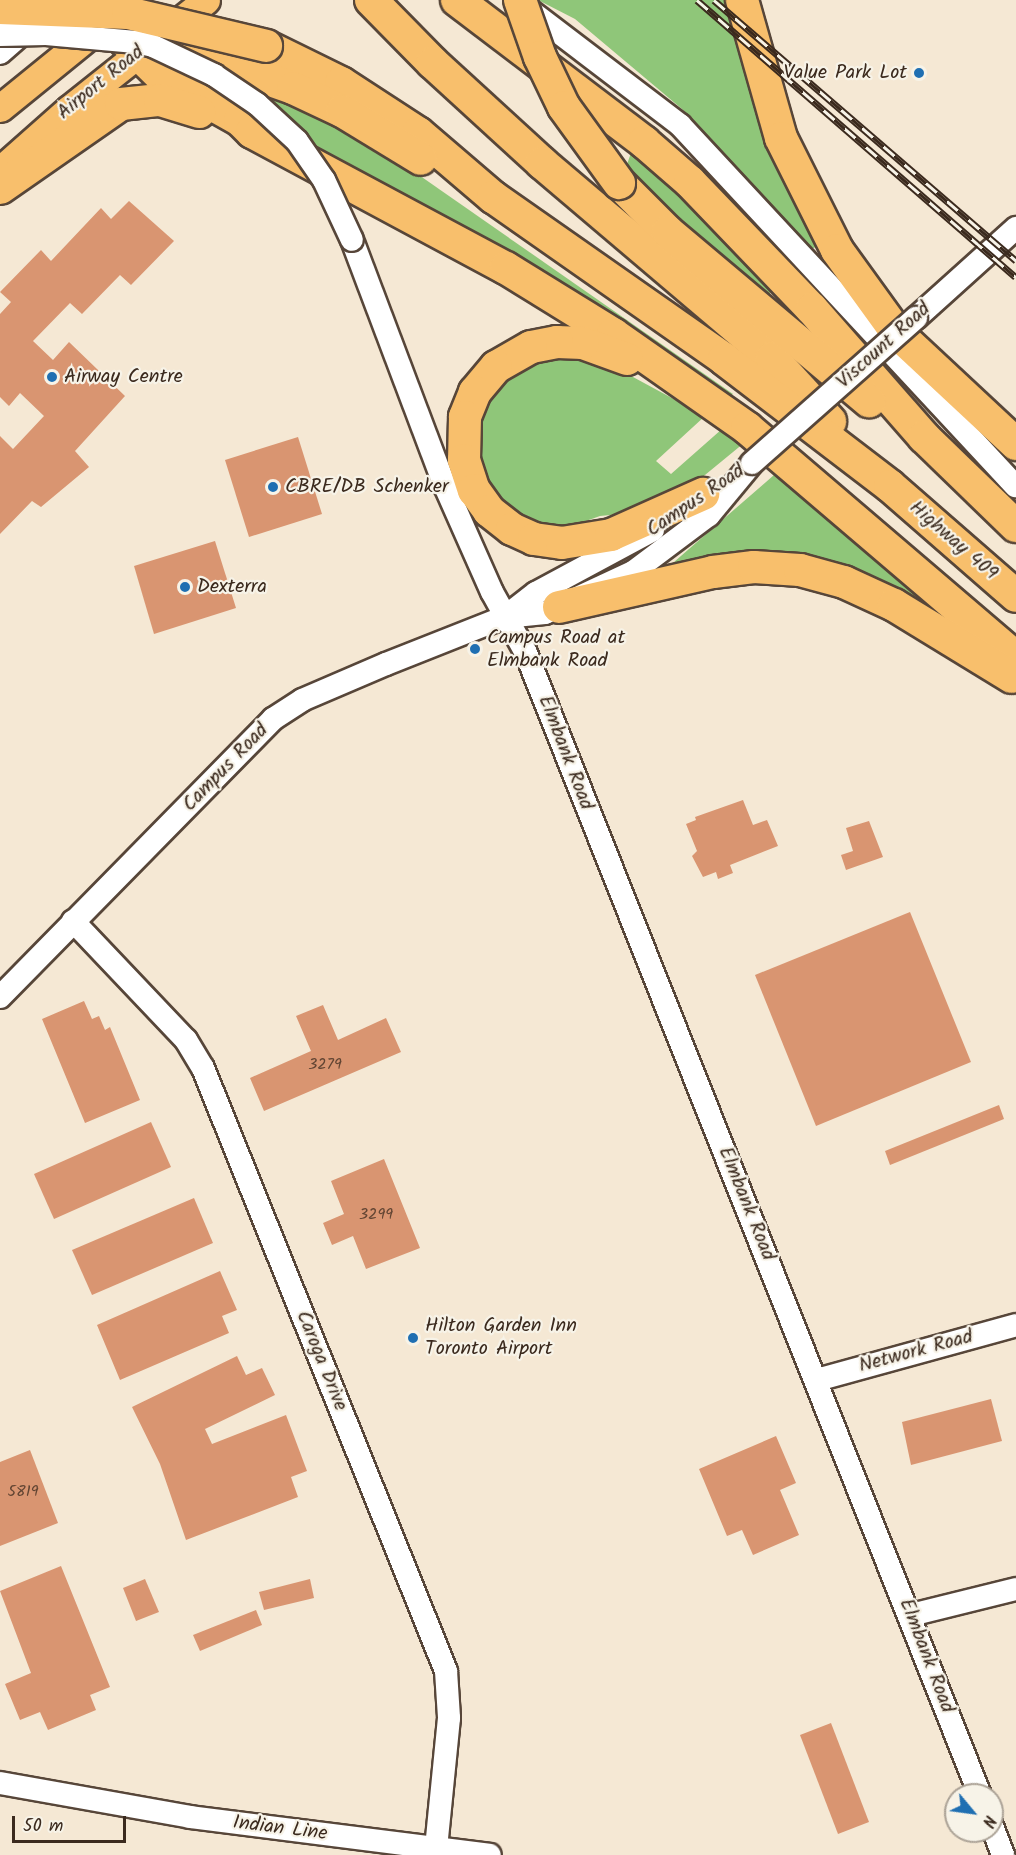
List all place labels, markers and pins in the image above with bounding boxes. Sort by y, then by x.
place label: Value Park Lot [783,61,907,85]
marker: Value Park Lot [912,66,926,80]
place label: Airway Centre [64,365,183,389]
marker: Airway Centre [45,370,59,384]
place label: CBRE/DB Schenker [285,475,449,499]
marker: CBRE/DB Schenker [266,480,280,494]
place label: Dexterra [197,575,267,599]
marker: Dexterra [178,580,192,594]
place label: Campus Road at Elmbank Road [487,626,625,673]
marker: Campus Road at Elmbank Road [468,642,482,656]
place label: Hilton Garden Inn Toronto Airport [425,1314,577,1361]
marker: Hilton Garden Inn Toronto Airport [406,1331,420,1345]

